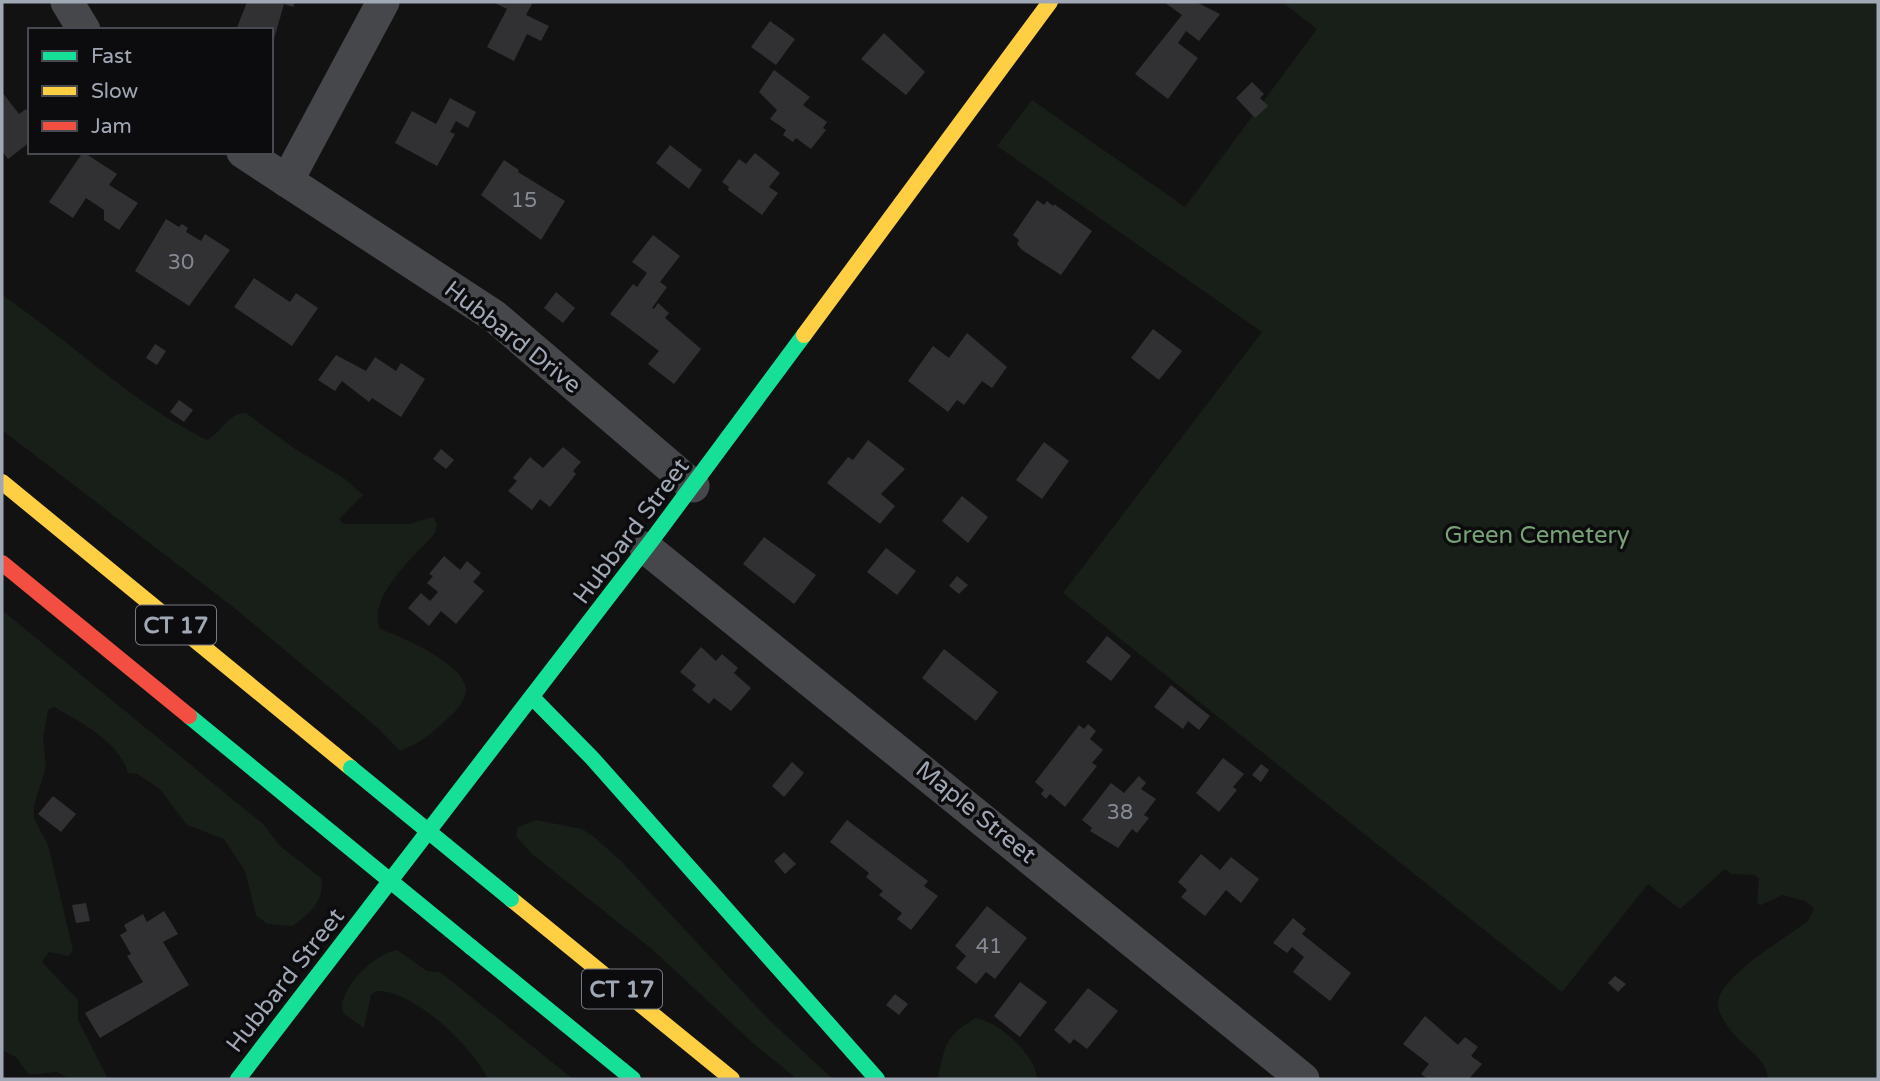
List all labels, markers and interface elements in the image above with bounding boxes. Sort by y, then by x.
legend [28,28,273,154]
text: Fast [91,44,132,69]
text: Slow [91,79,139,104]
text: Jam [91,114,132,139]
house number: 15 [511,188,537,213]
house number: 30 [168,250,194,275]
street label: Hubbard Drive [439,275,587,400]
street label: Hubbard Street [567,453,696,610]
park label: Green Cemetery [1444,521,1630,550]
road number: CT 17 [136,606,216,645]
street label: Maple Street [910,755,1042,870]
house number: 38 [1107,800,1133,825]
street label: Hubbard Street [220,902,351,1058]
house number: 41 [976,934,1002,959]
road number: CT 17 [582,970,662,1008]

